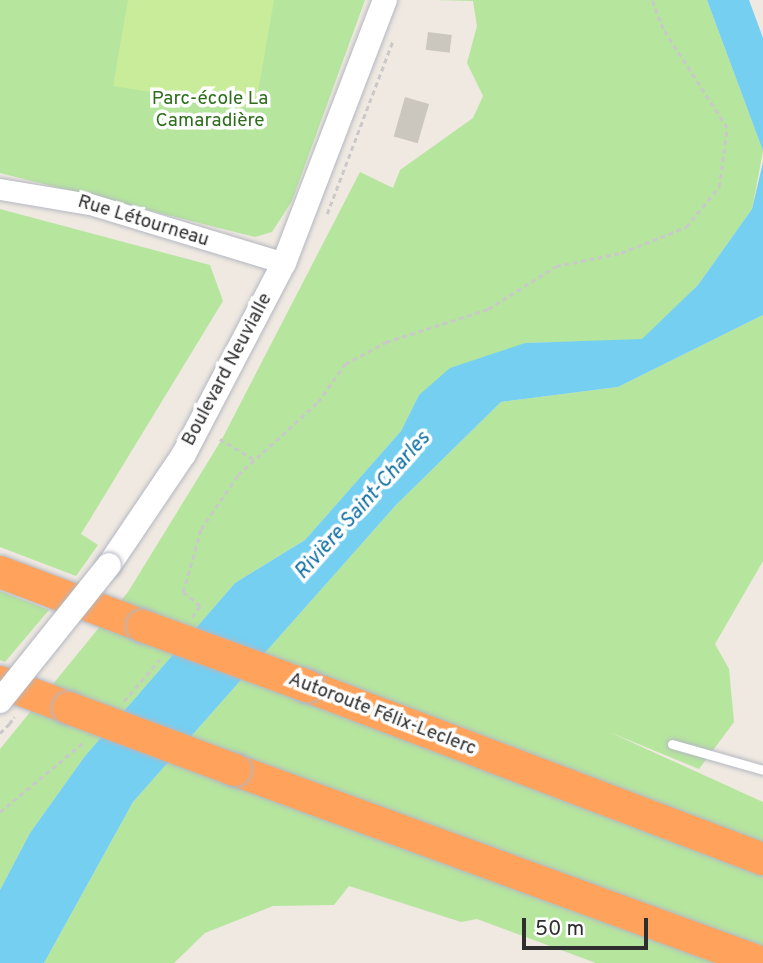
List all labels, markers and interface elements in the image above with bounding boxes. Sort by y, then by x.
park label: Parc-école La Camaradière [152,89,268,133]
street label: Rue Létourneau [75,191,211,253]
street label: Boulevard Neuvialle [178,290,278,450]
water label: Rivière Saint-Charles [290,427,436,585]
street label: Autoroute Félix-Leclerc [285,669,479,761]
scale bar [525,904,651,948]
text: 50 m [535,916,584,943]

